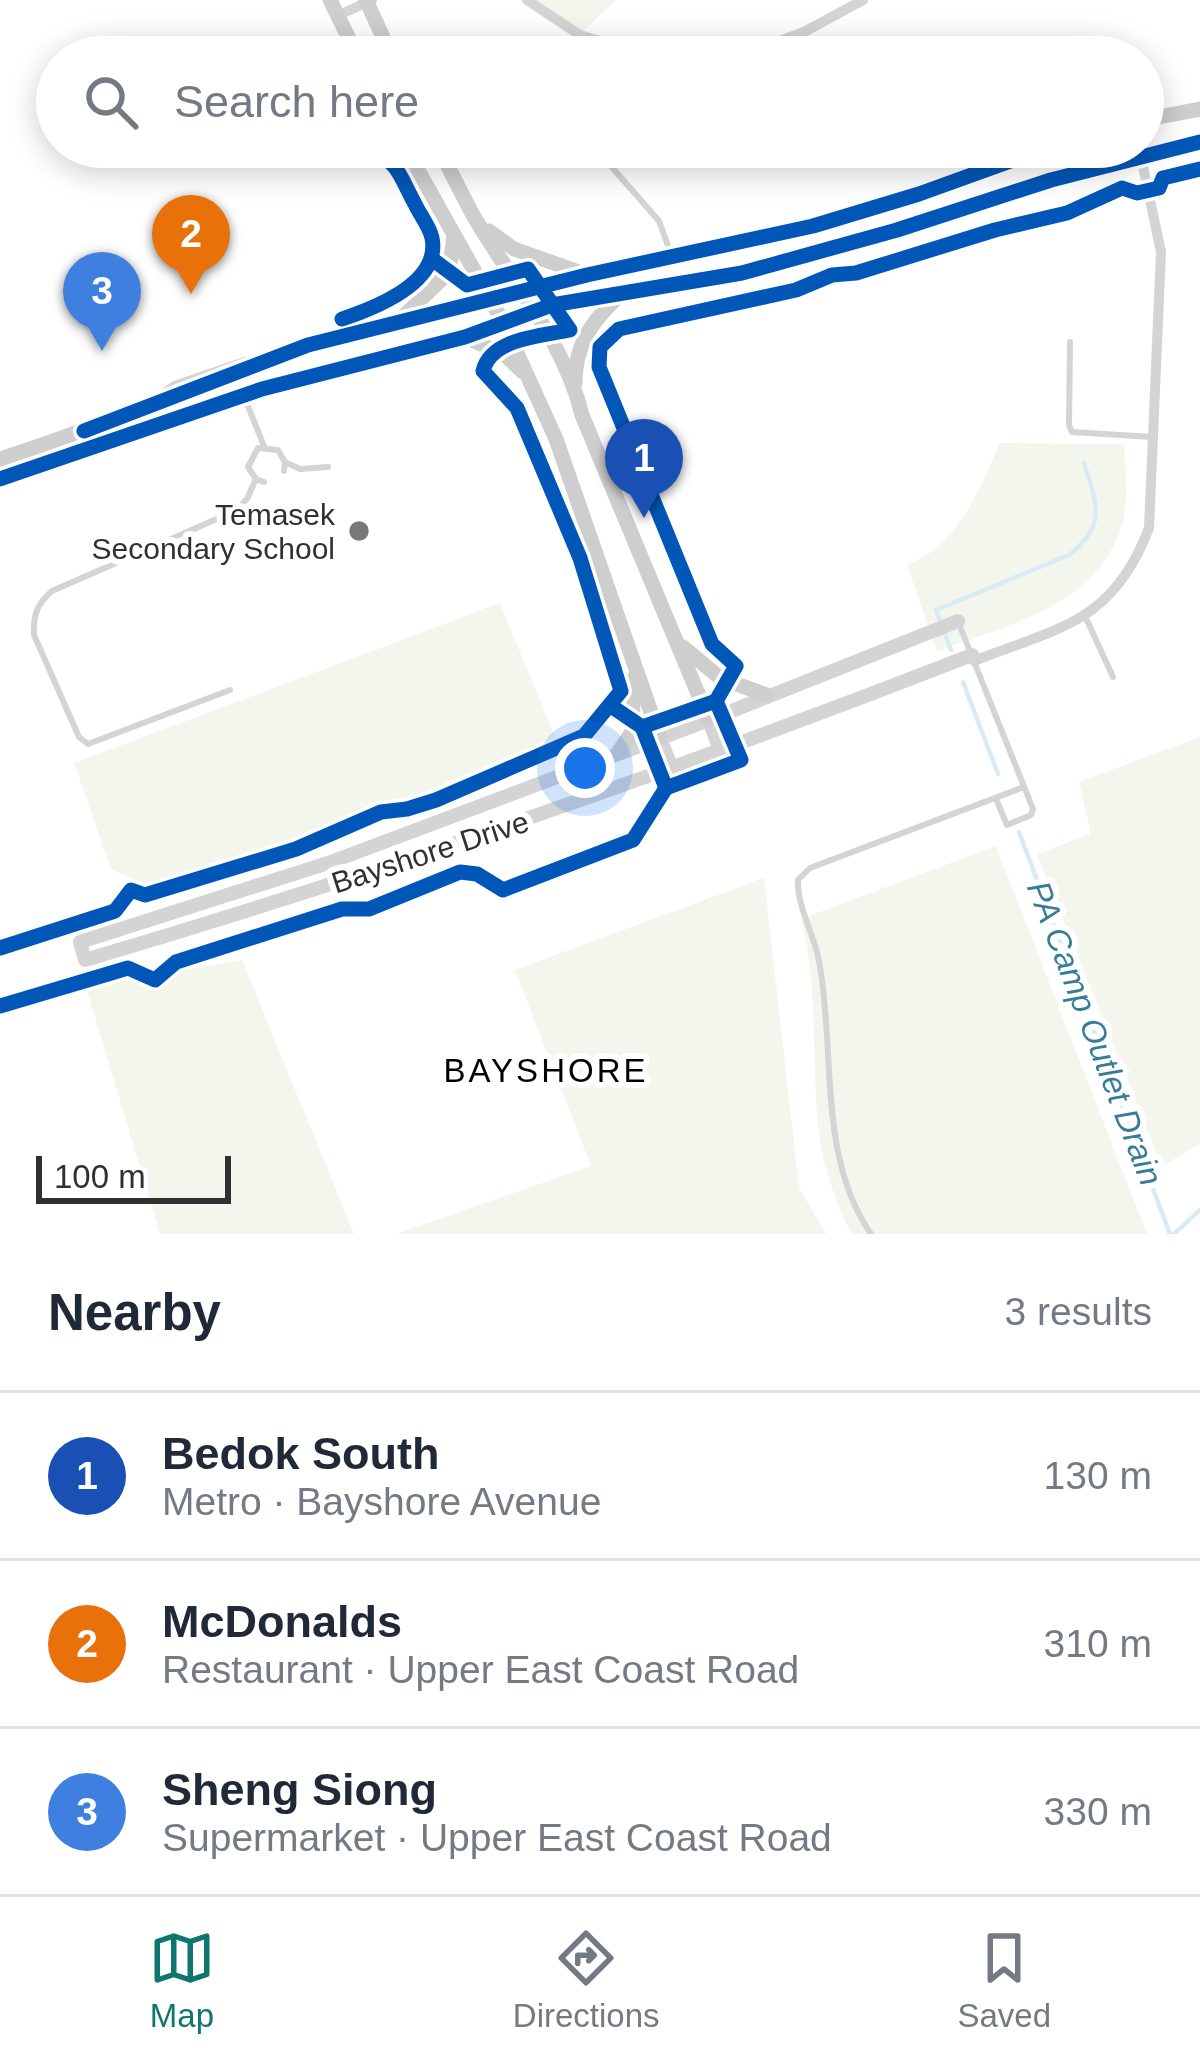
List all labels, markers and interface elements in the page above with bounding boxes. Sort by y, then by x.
search box [36,36,1164,168]
icon: search [78,69,144,135]
text: Search here [174,76,419,127]
pin: 2 [152,195,230,294]
pin: 3 [63,252,141,351]
pin: 1 [605,419,683,518]
place label: Temasek Secondary School [92,498,336,565]
marker: Temasek Secondary School [346,518,372,544]
your location [555,738,615,798]
street label: Bayshore Drive [327,805,533,899]
water label: PA Camp Outlet Drain [1020,876,1170,1190]
district label: BAYSHORE [444,1052,648,1089]
scale bar [36,1150,231,1203]
text: 100 m [54,1158,146,1195]
text: Nearby [48,1284,221,1341]
text: 3 results [1005,1290,1152,1333]
text: Bedok South [162,1428,440,1479]
text: 1 [76,1454,98,1497]
text: 130 m [1044,1454,1152,1497]
text: Metro · Bayshore Avenue [162,1480,601,1523]
text: McDonalds [162,1596,402,1647]
text: 2 [76,1622,98,1665]
text: 310 m [1044,1622,1152,1665]
text: Restaurant · Upper East Coast Road [162,1648,799,1691]
text: Sheng Siong [162,1764,437,1815]
text: 3 [76,1790,98,1833]
text: 330 m [1044,1790,1152,1833]
text: Supermarket · Upper East Coast Road [162,1816,832,1859]
tab: Map [149,1925,215,2035]
tab: Directions [513,1925,660,2035]
tab: Saved [957,1925,1051,2035]

